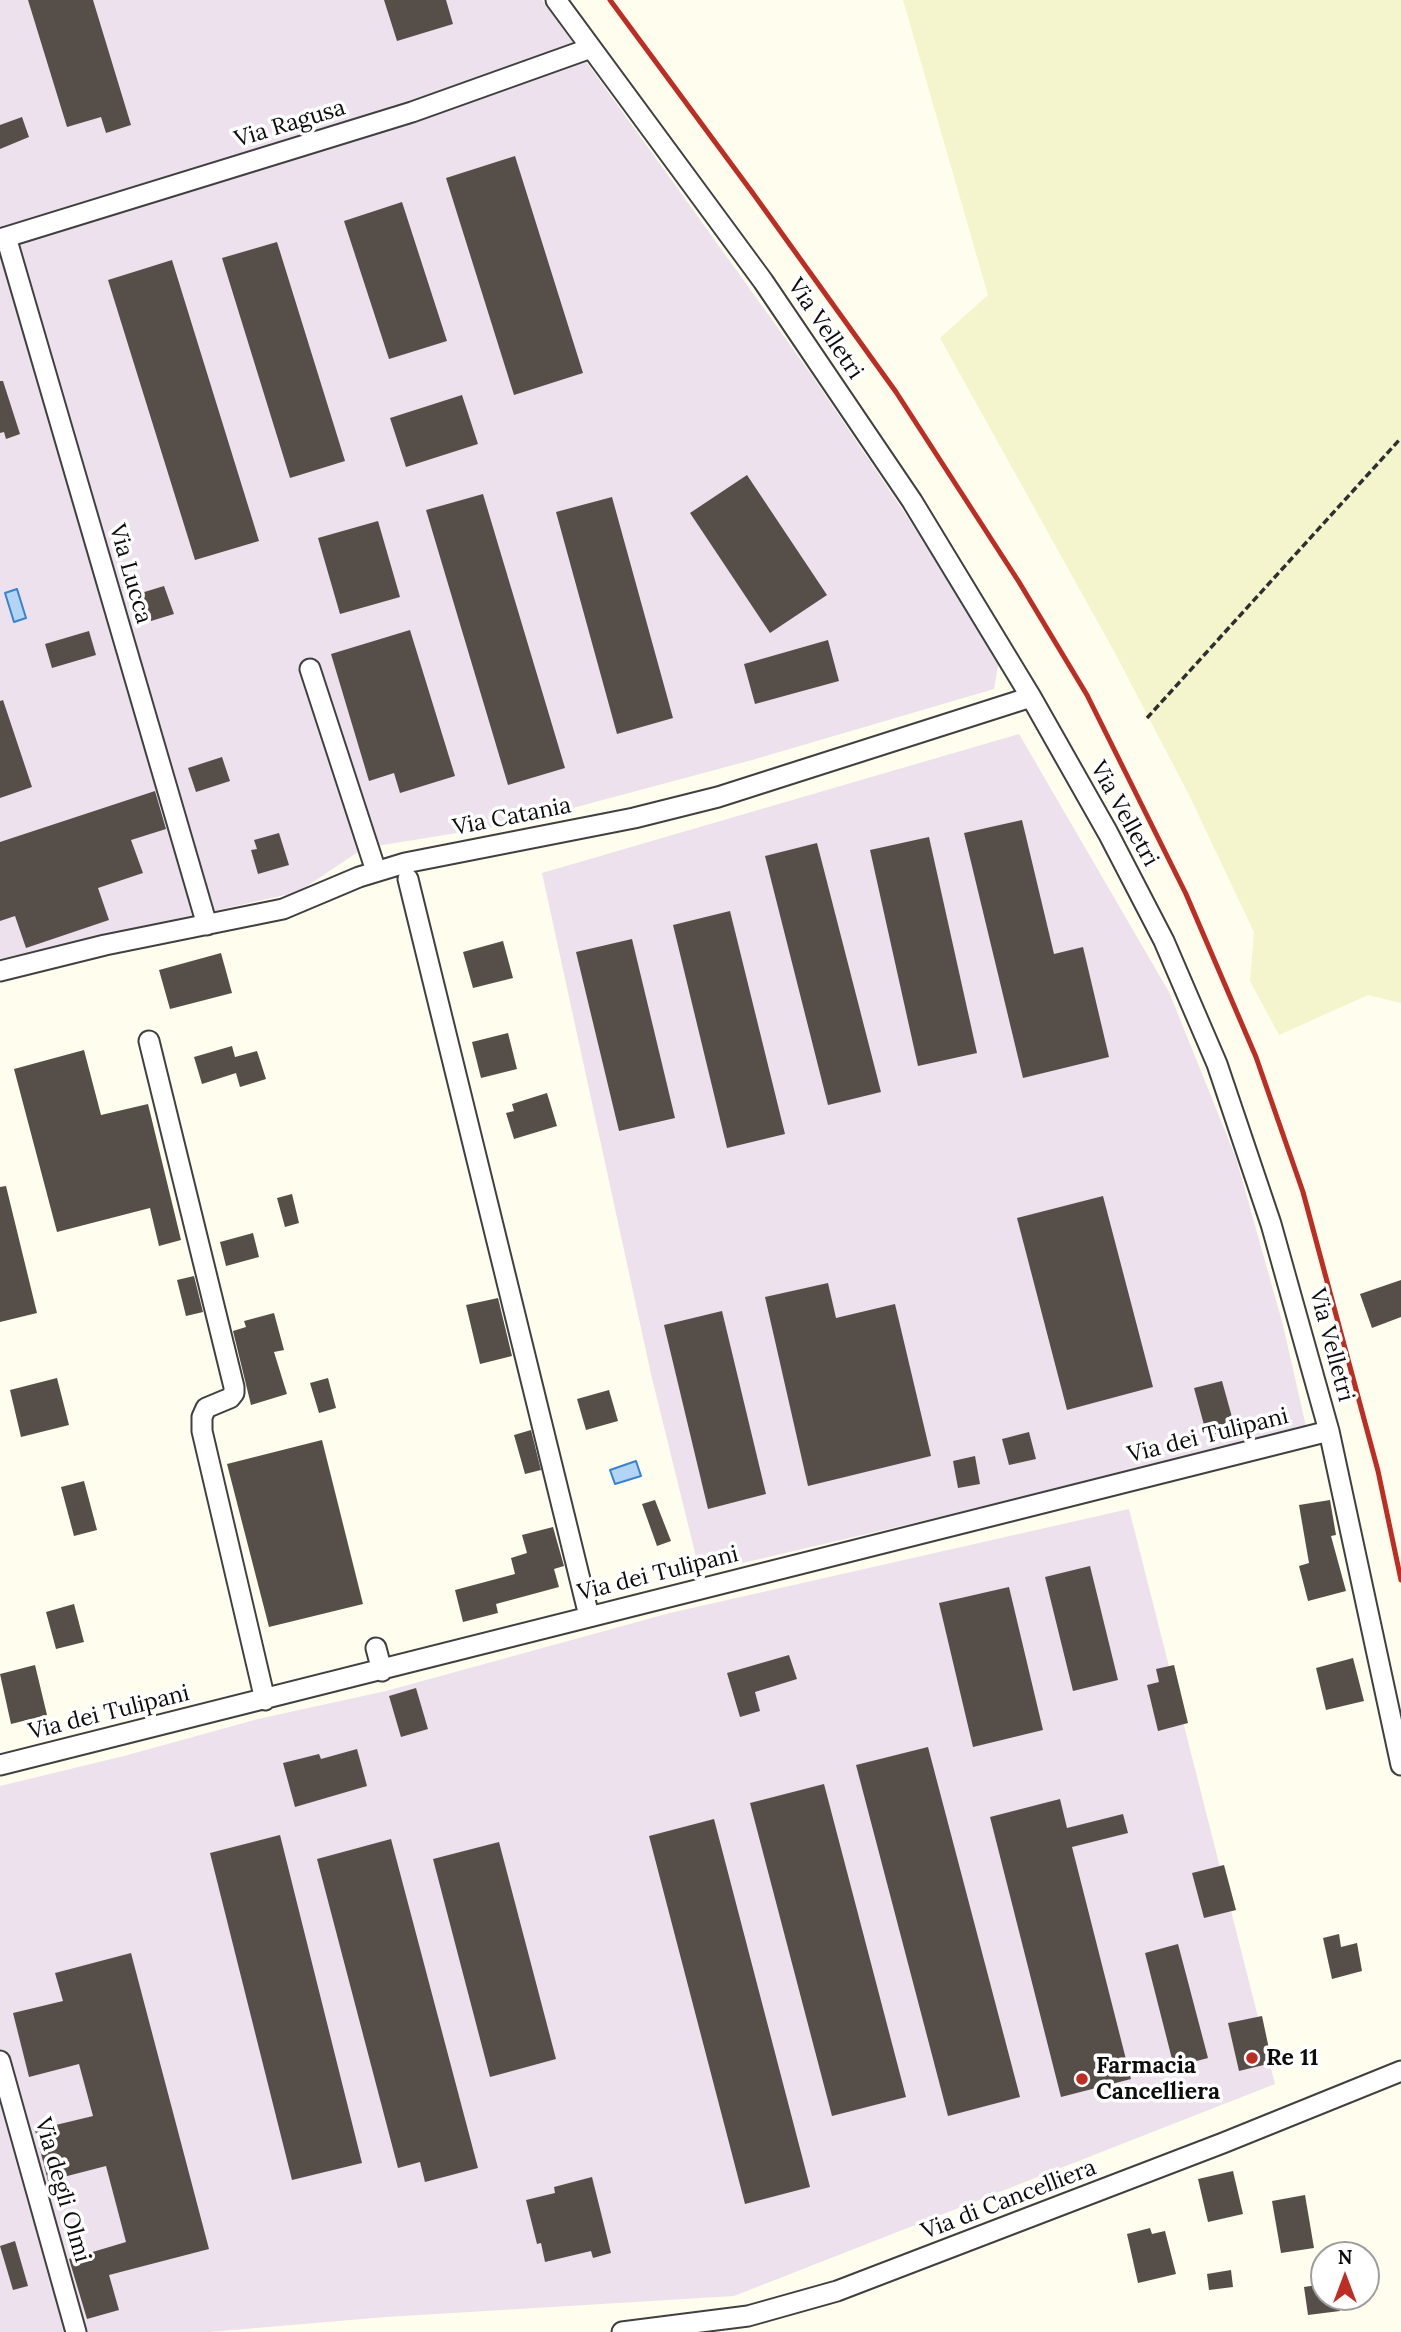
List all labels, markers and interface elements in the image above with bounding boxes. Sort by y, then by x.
street label: Via Ragusa [231,94,349,154]
street label: Via Velletri [781,273,869,385]
street label: Via Lucca [103,521,157,627]
street label: Via Velletri [1084,757,1164,871]
street label: Via Catania [451,792,573,842]
street label: Via Velletri [1303,1286,1359,1404]
street label: Via dei Tulipani [1125,1403,1291,1469]
street label: Via dei Tulipani [575,1541,741,1607]
street label: Via dei Tulipani [26,1680,192,1746]
place label: Re 11 [1266,2044,1319,2072]
marker: Re 11 [1244,2050,1260,2066]
place label: Farmacia Cancelliera [1096,2052,1220,2106]
marker: Farmacia Cancelliera [1074,2071,1090,2087]
street label: Via degli Olmi [28,2115,96,2265]
street label: Via di Cancelliera [918,2154,1100,2246]
north arrow [1310,2241,1380,2311]
text: N [1338,2245,1352,2269]

